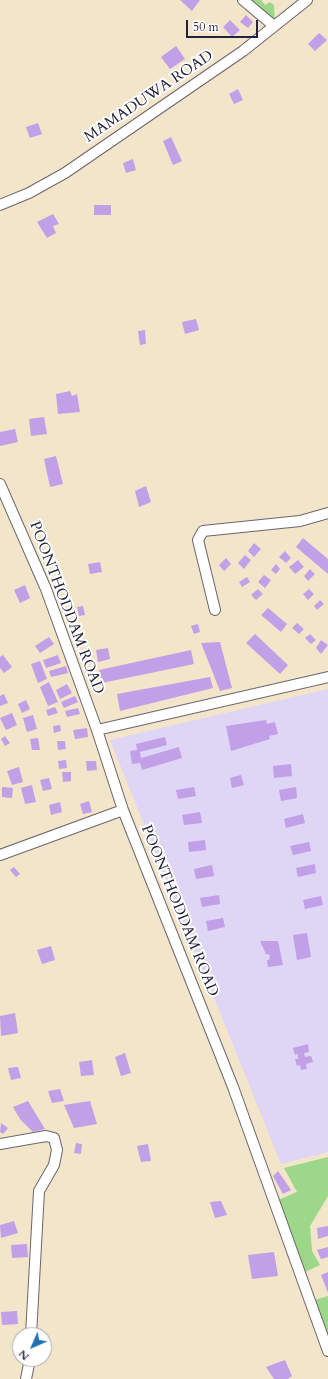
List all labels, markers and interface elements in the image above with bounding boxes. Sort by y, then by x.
scale bar [188,12,260,38]
text: 50 m [193,19,219,35]
street label: MAMADUWA ROAD [81,47,217,147]
street label: POONTHODDAM ROAD [25,519,107,697]
street label: POONTHODDAM ROAD [136,823,222,999]
north arrow [12,1327,52,1367]
text: N [15,1346,33,1364]

